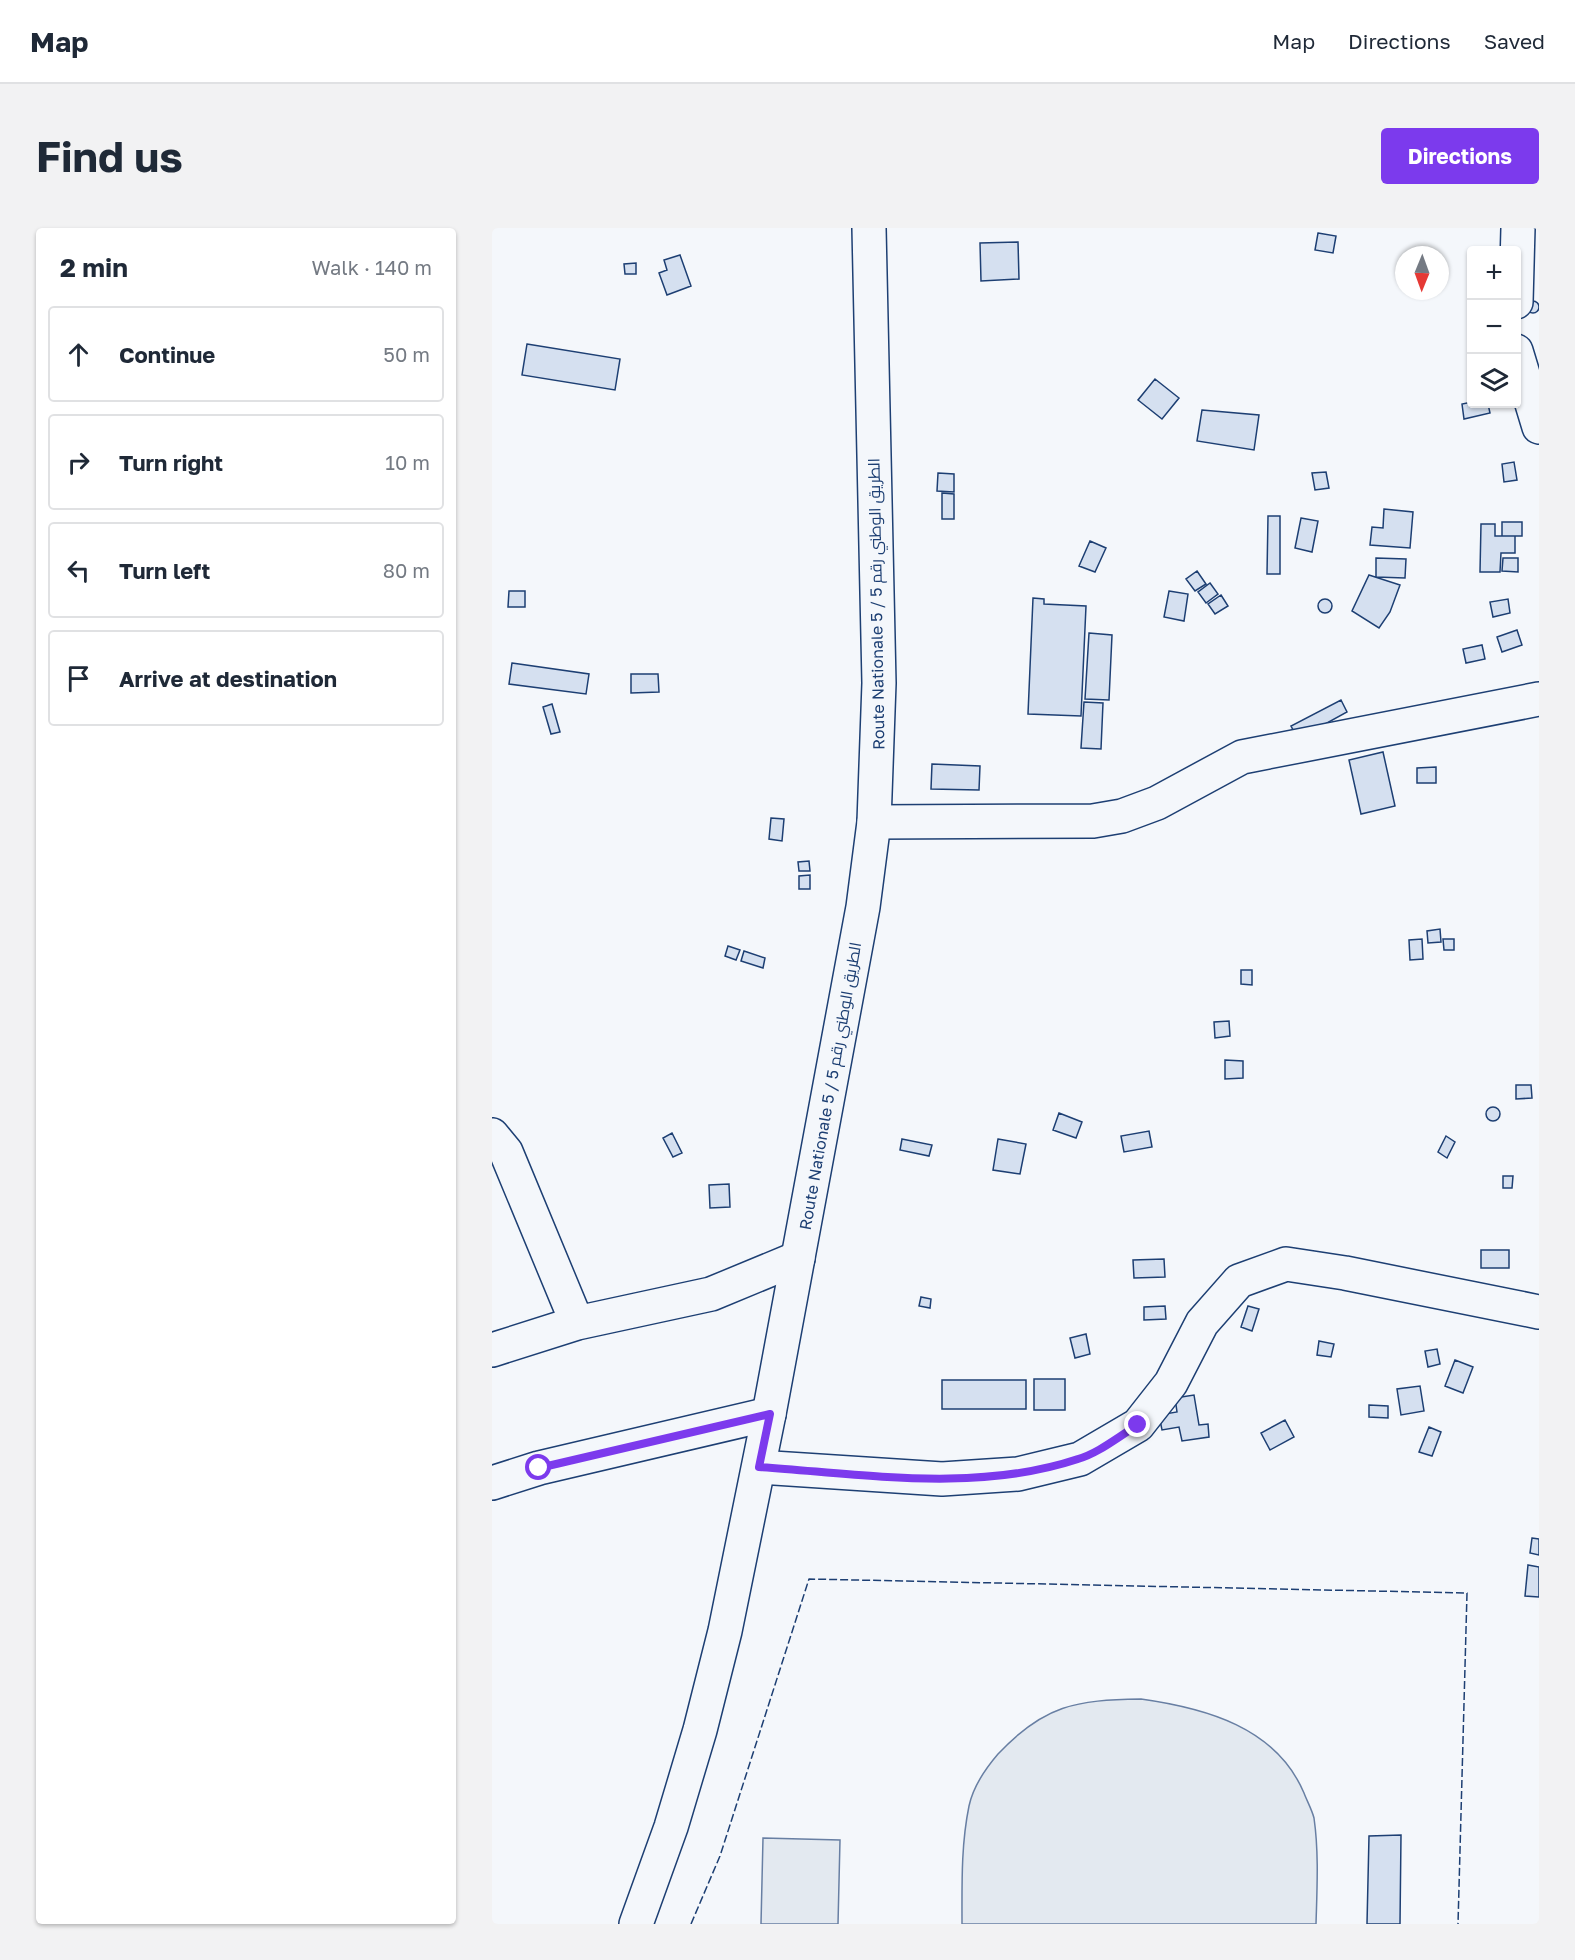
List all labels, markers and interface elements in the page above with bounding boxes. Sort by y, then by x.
text: Map [30,25,88,58]
text: Map [1272,28,1315,54]
text: Directions [1348,28,1451,54]
text: Saved [1484,28,1545,54]
button: Directions [1381,128,1539,184]
text: Find us [36,131,183,181]
north arrow [1395,246,1449,300]
map controls [1467,246,1521,408]
button: + [1467,246,1521,300]
text: 2 min [60,252,128,283]
text: Walk · 140 m [312,255,432,279]
button: − [1467,300,1521,354]
icon: ahead [62,338,95,371]
text: Continue [119,341,215,368]
text: 50 m [383,342,430,366]
button: layers [1467,354,1521,408]
icon: right [62,446,95,479]
text: Turn right [119,449,223,476]
text: 10 m [385,450,430,474]
street label: Route Nationale 5 / الطريق الوطني رقم 5 [863,458,893,750]
icon: left [62,554,95,587]
text: Turn left [119,557,210,584]
text: 80 m [383,558,430,582]
icon: arrive [62,662,95,695]
text: Arrive at destination [119,665,337,692]
street label: Route Nationale 5 / الطريق الوطني رقم 5 [795,941,869,1232]
route end [1124,1411,1150,1437]
route start [525,1454,551,1480]

